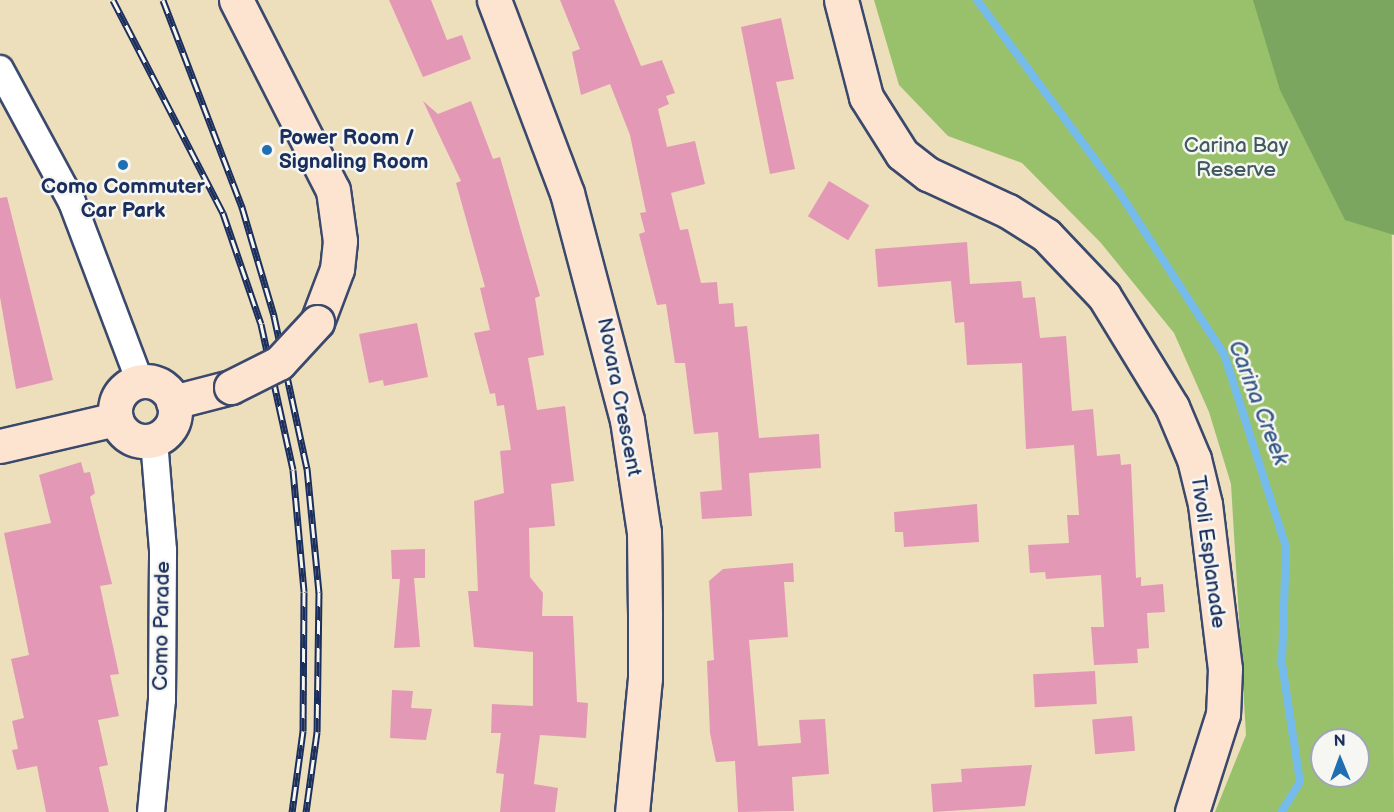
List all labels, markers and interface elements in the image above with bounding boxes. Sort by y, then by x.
place label: Power Room / Signaling Room [279,125,429,175]
park label: Carina Bay Reserve [1184,133,1288,183]
marker: Power Room / Signaling Room [260,143,274,157]
marker: Como Commuter Car Park [116,158,130,172]
place label: Como Commuter Car Park [41,174,205,224]
street label: Novara Crescent [591,316,647,478]
water label: Carina Creek [1222,337,1294,469]
street label: Tivoli Esplanade [1185,474,1231,630]
street label: Como Parade [148,561,176,691]
north arrow [1310,728,1370,788]
text: N [1334,732,1346,751]

